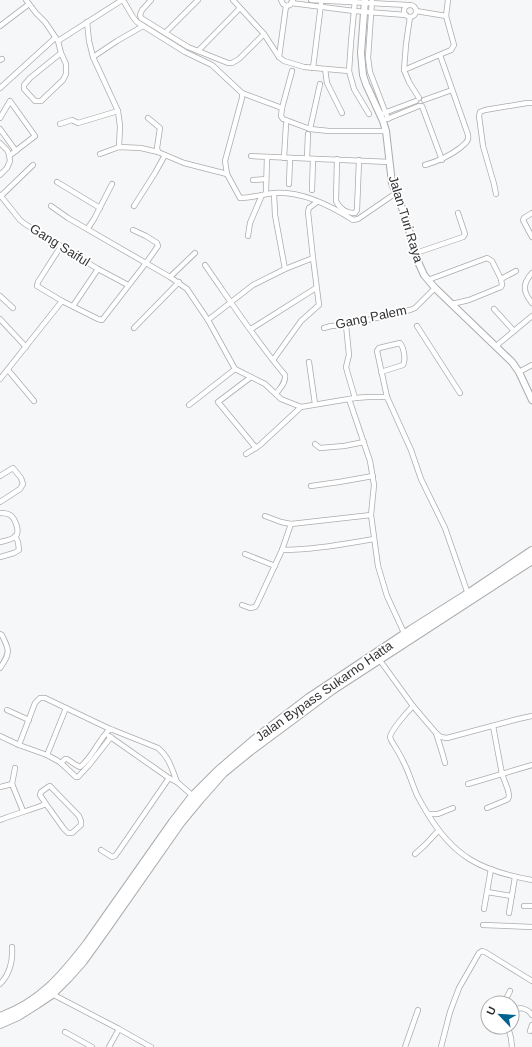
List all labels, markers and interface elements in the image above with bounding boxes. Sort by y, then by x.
street label: Jalan Turi Raya [386,174,427,265]
street label: Gang Saiful [27,221,93,269]
street label: Gang Palem [334,302,408,332]
street label: Jalan Bypass Sukarno Hatta [253,637,396,744]
north arrow [480,995,520,1035]
text: U [484,1005,498,1017]

